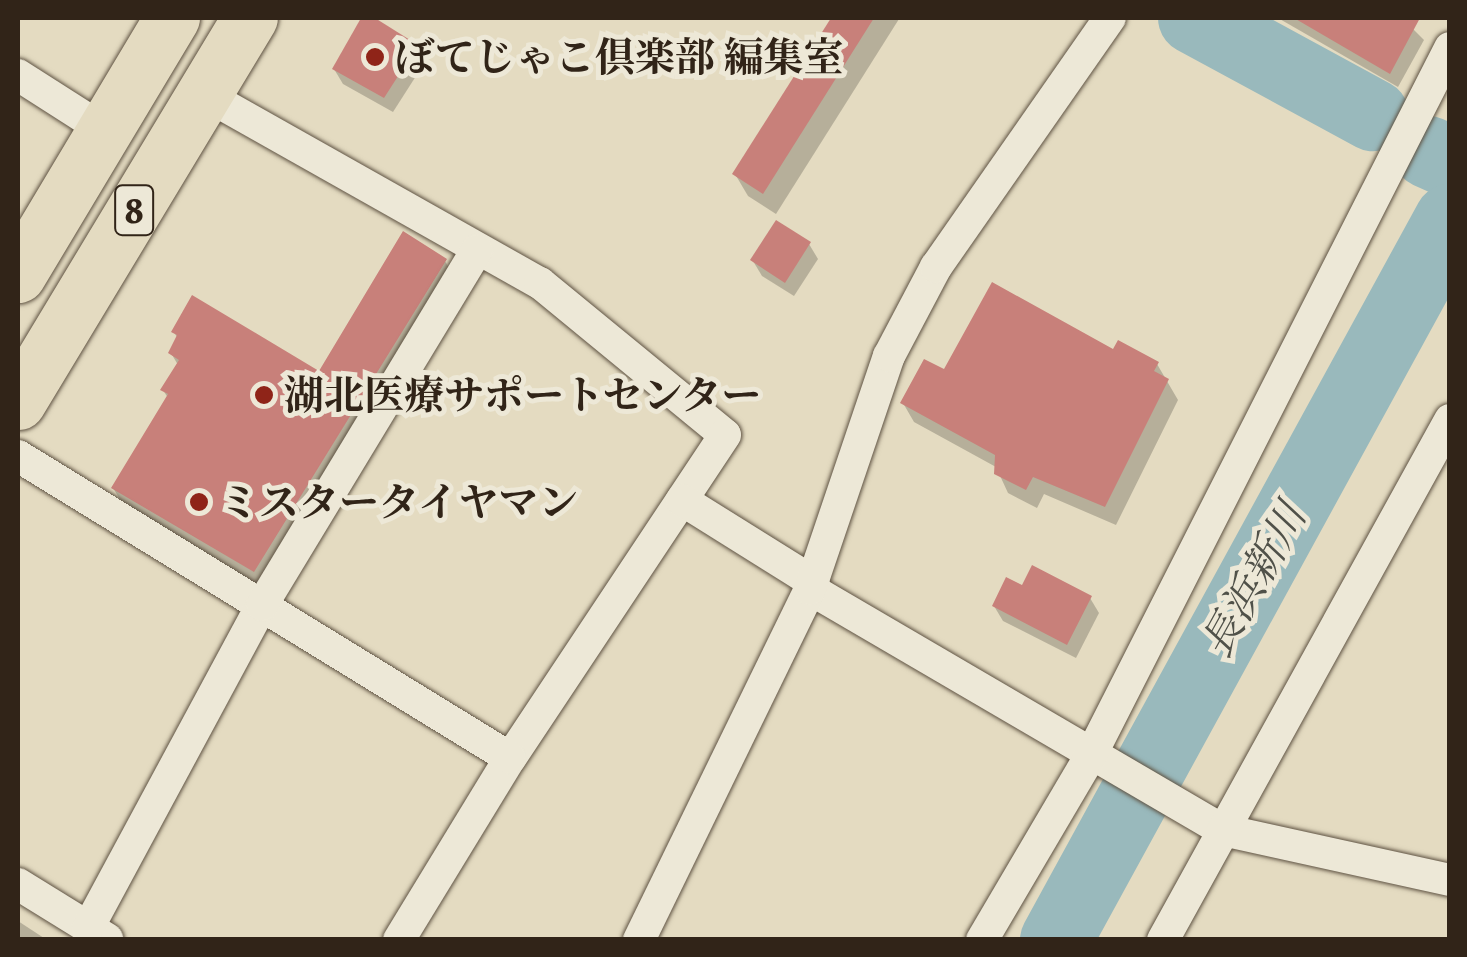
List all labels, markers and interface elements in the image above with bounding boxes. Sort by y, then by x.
place label: ぼてじゃこ倶楽部 編集室 [395,33,844,81]
marker: ぼてじゃこ倶楽部 編集室 [364,46,386,68]
road number: 8 [114,177,154,243]
place label: 湖北医療サポートセンター [284,371,764,419]
marker: 湖北医療サポートセンター [253,384,275,406]
place label: ミスタータイヤマン [219,478,579,526]
marker: ミスタータイヤマン [188,491,210,513]
water label: 長浜新川 [1190,494,1316,666]

